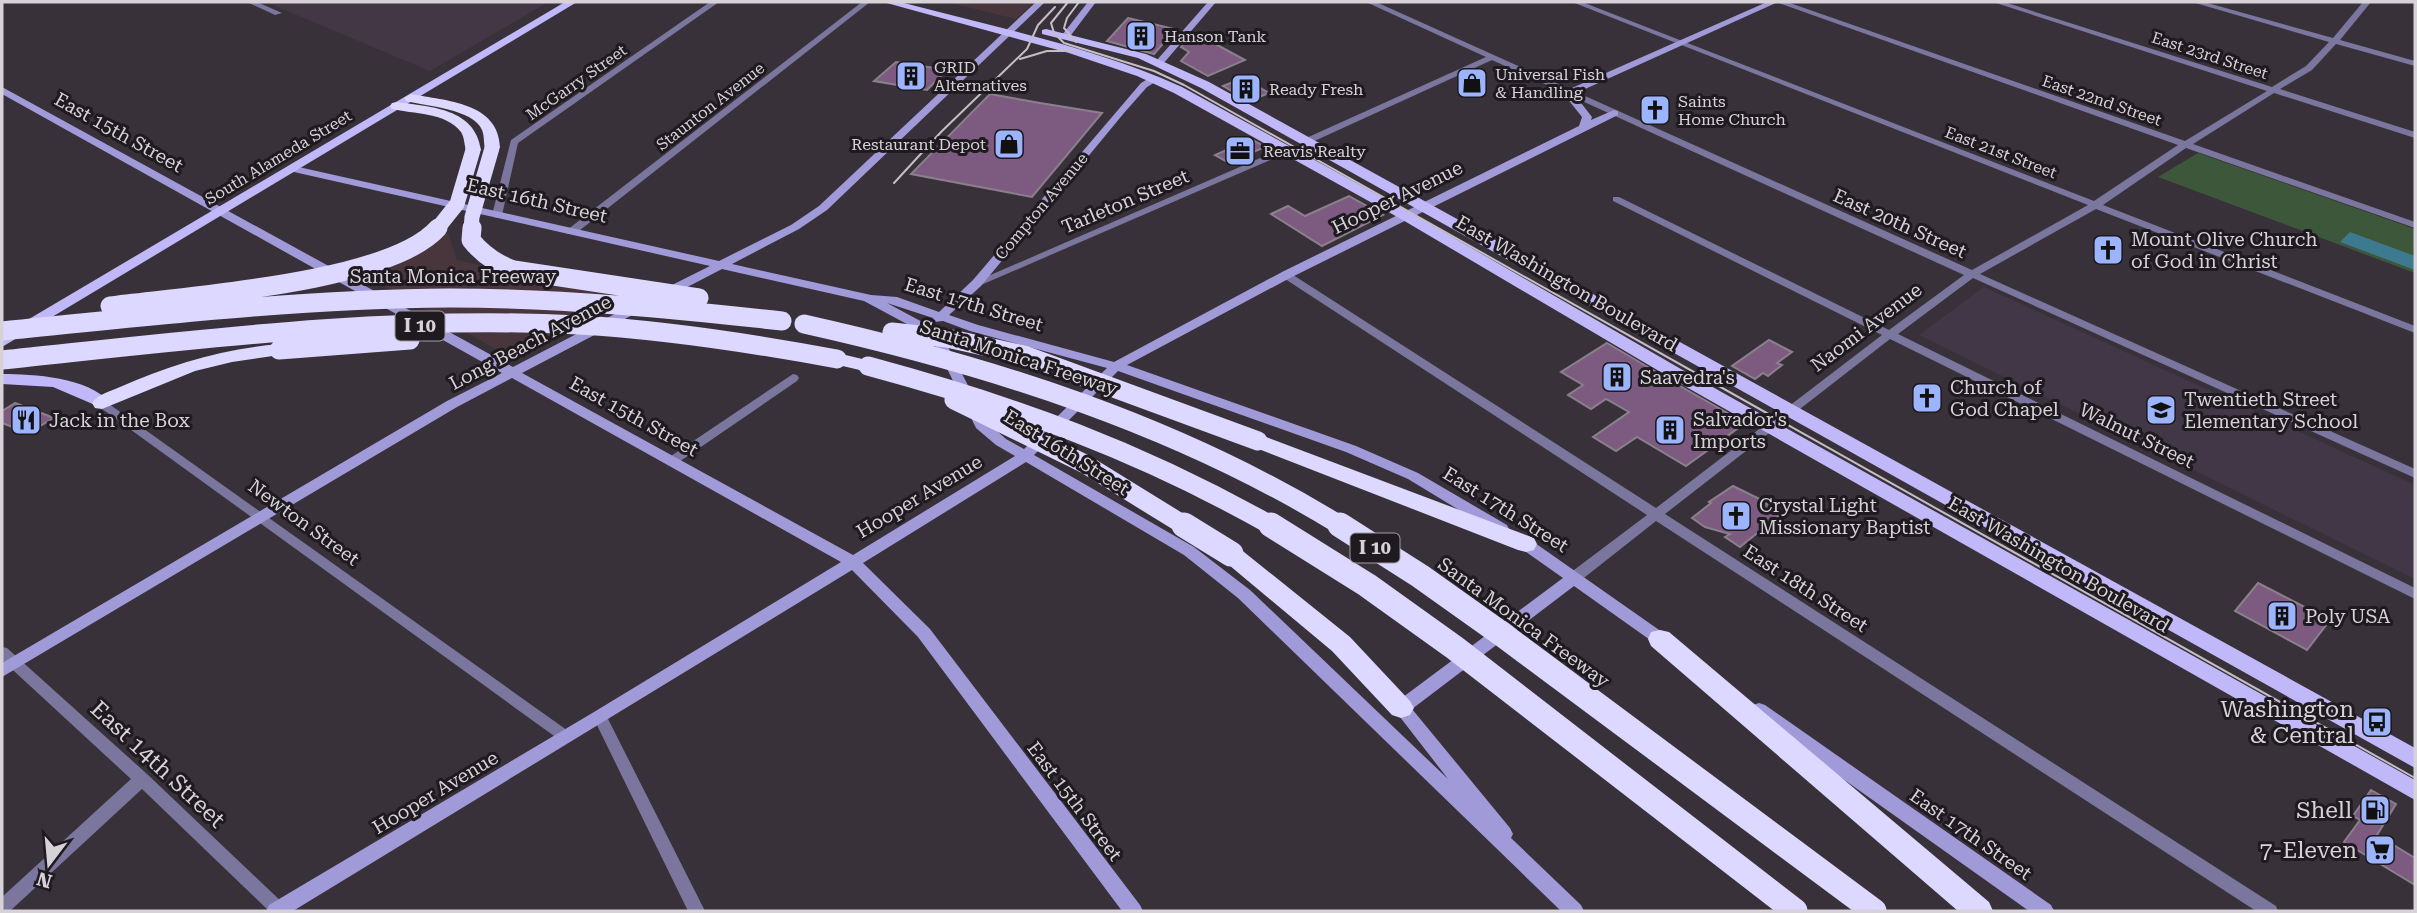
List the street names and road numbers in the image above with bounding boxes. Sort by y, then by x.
street label: East 23rd Street [2149,28,2270,83]
street label: McGarry Street [522,41,630,124]
street label: Staunton Avenue [652,58,768,155]
street label: East 22nd Street [2040,71,2164,130]
street label: East 15th Street [50,88,187,177]
street label: South Alameda Street [201,106,355,209]
street label: East 21st Street [1942,122,2059,182]
street label: Compton Avenue [991,149,1092,264]
street label: Hooper Avenue [1328,156,1466,239]
street label: Tarleton Street [1058,164,1192,239]
street label: East 16th Street [464,173,609,228]
street label: East 20th Street [1830,184,1970,263]
street label: East Washington Boulevard [1452,211,1682,356]
street label: Santa Monica Freeway [350,265,557,288]
street label: East 17th Street [902,273,1046,336]
street label: Naomi Avenue [1806,278,1926,377]
street label: Long Beach Avenue [445,290,615,395]
road number: I 10 [396,312,444,340]
street label: Santa Monica Freeway [917,315,1121,401]
street label: East 15th Street [565,372,702,461]
street label: Walnut Street [2076,398,2198,473]
street label: East 16th Street [1000,405,1134,500]
street label: Hooper Avenue [852,450,986,543]
street label: East 17th Street [1439,462,1573,557]
street label: Newton Street [244,474,364,570]
street label: East Washington Boulevard [1944,492,2174,637]
road number: I 10 [1350,534,1400,562]
street label: East 18th Street [1739,540,1872,637]
street label: Santa Monica Freeway [1433,552,1615,693]
street label: East 14th Street [85,695,231,834]
street label: East 15th Street [1022,737,1127,865]
street label: Hooper Avenue [368,746,502,839]
street label: East 17th Street [1905,784,2036,885]

